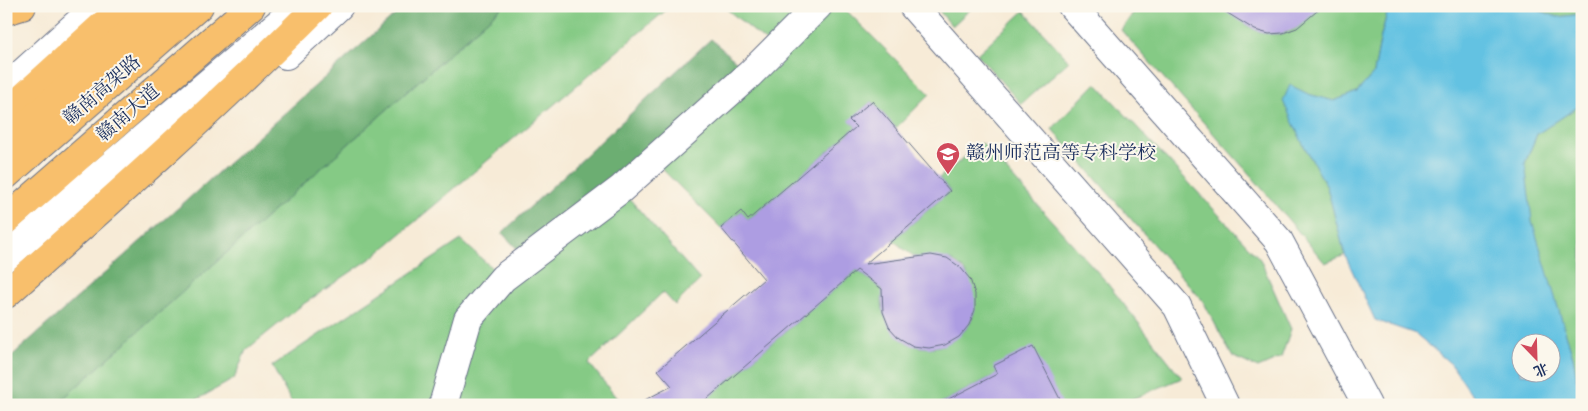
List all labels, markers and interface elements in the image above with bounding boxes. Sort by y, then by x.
street label: 赣南高架路 [58,50,148,132]
street label: 赣南大道 [91,79,167,149]
school or university icon: 赣州师范高等专科学校 [935,141,961,175]
place label: 赣州师范高等专科学校 [966,141,1156,168]
north arrow [1510,334,1560,384]
text: 北 [1530,356,1551,380]

